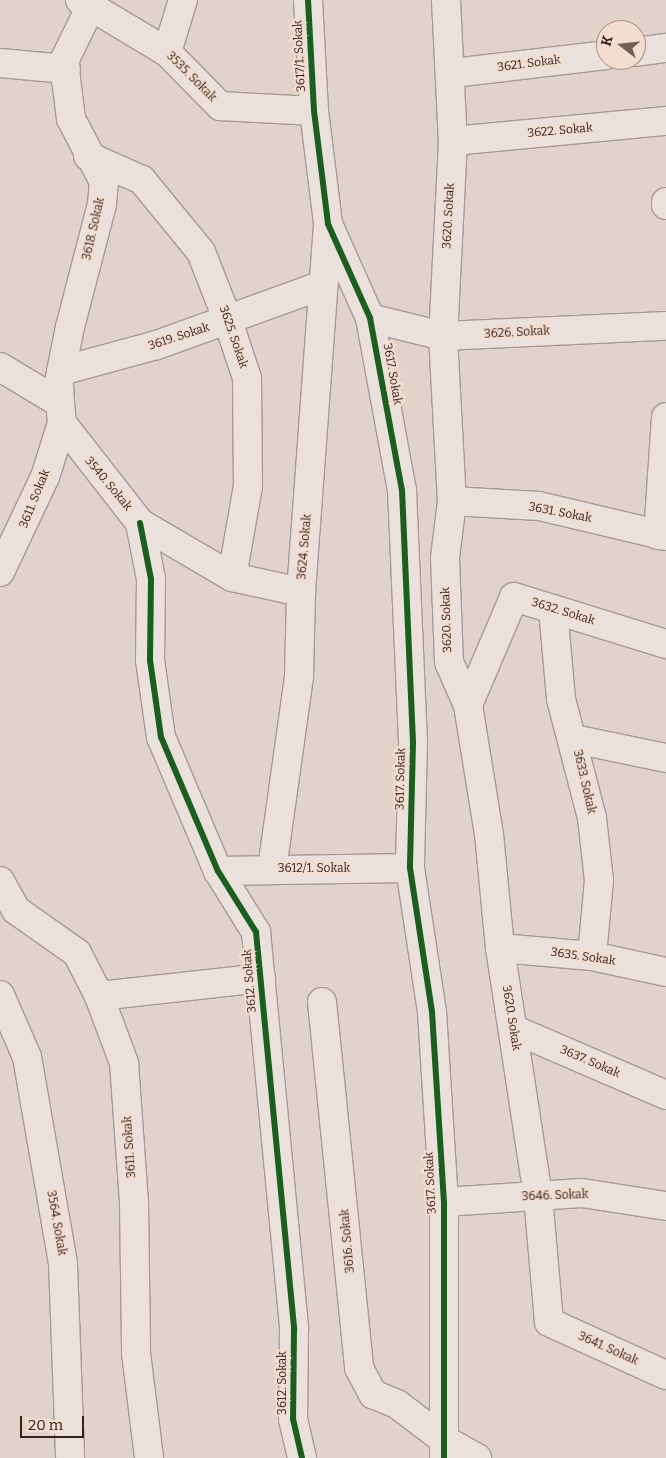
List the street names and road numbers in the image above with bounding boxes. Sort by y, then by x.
street label: 3617/1. Sokak [291,20,309,92]
street label: 3535. Sokak [163,49,219,105]
street label: 3621. Sokak [496,53,562,75]
street label: 3622. Sokak [527,121,593,141]
street label: 3620. Sokak [440,183,458,249]
street label: 3618. Sokak [80,196,108,262]
street label: 3625. Sokak [216,304,250,370]
street label: 3619. Sokak [146,320,212,354]
street label: 3626. Sokak [484,324,550,342]
street label: 3617. Sokak [380,342,404,406]
street label: 3540. Sokak [81,454,135,514]
street label: 3611. Sokak [17,467,53,531]
street label: 3631. Sokak [527,500,593,526]
street label: 3624. Sokak [295,513,315,581]
street label: 3620. Sokak [439,587,455,653]
street label: 3632. Sokak [529,595,597,629]
street label: 3617. Sokak [393,748,409,810]
street label: 3633. Sokak [570,749,598,815]
street label: 3612/1. Sokak [278,862,350,876]
street label: 3635. Sokak [550,945,616,969]
street label: 3612. Sokak [240,949,260,1013]
street label: 3620. Sokak [499,984,523,1052]
street label: 3637. Sokak [558,1043,622,1081]
street label: 3611. Sokak [121,1115,139,1179]
street label: 3617. Sokak [422,1152,440,1214]
street label: 3646. Sokak [521,1188,589,1204]
street label: 3564. Sokak [43,1189,69,1257]
street label: 3616. Sokak [338,1208,358,1274]
street label: 3641. Sokak [576,1329,640,1369]
street label: 3612. Sokak [276,1351,290,1415]

